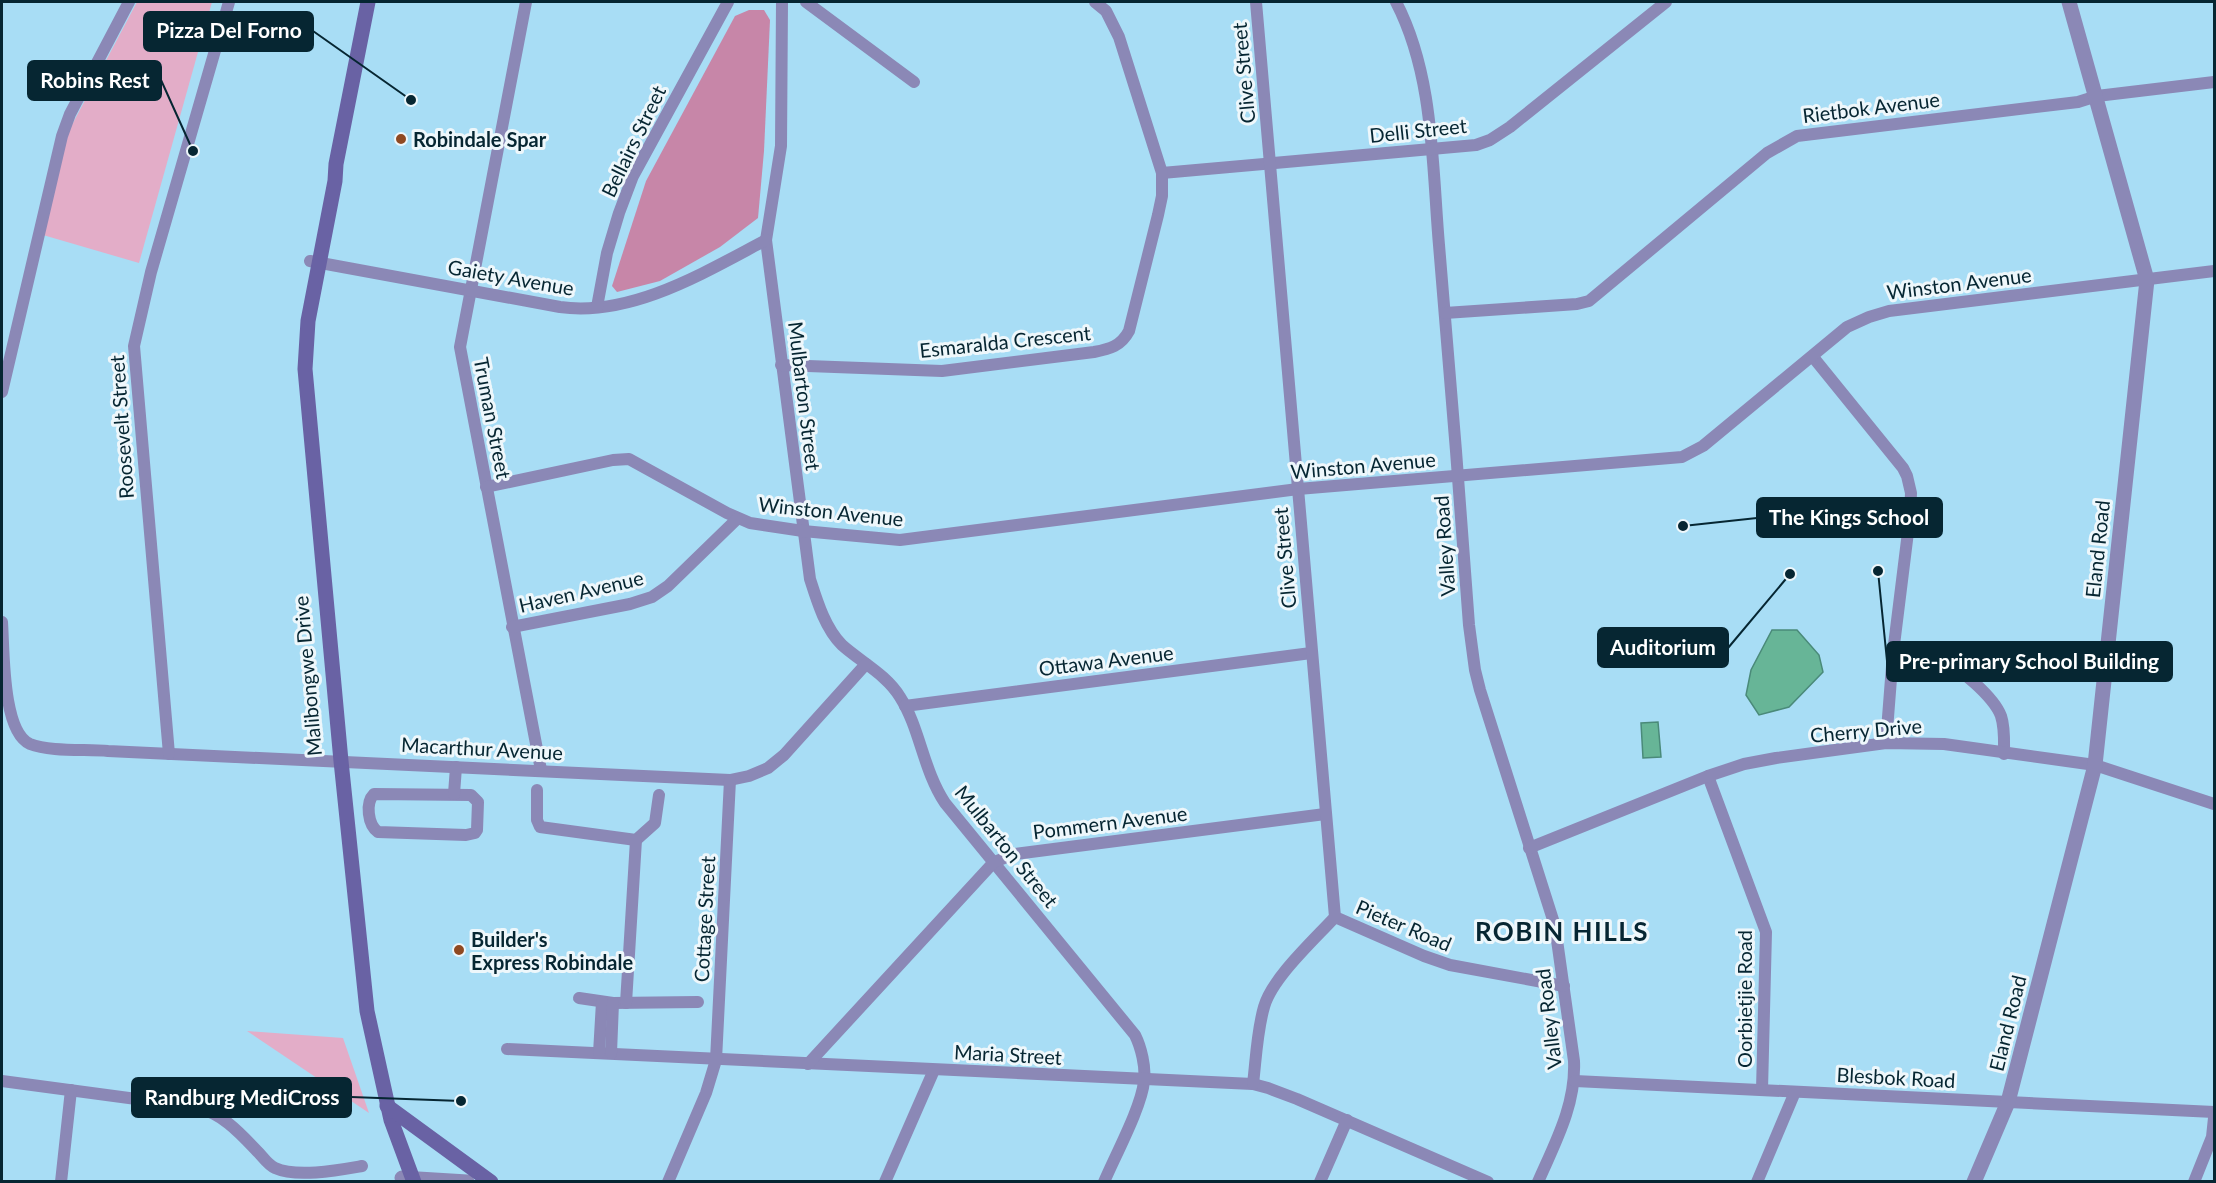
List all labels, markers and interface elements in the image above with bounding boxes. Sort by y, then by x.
callout: Pizza Del Forno [144,12,313,51]
text: Pizza Del Forno [156,17,302,42]
street label: Clive Street [1227,22,1259,124]
callout: Robins Rest [28,61,161,100]
text: Robins Rest [40,67,150,92]
street label: Bellairs Street [596,81,670,201]
street label: Rietbok Avenue [1801,87,1941,127]
street label: Delli Street [1368,113,1468,147]
place label: Robindale Spar [413,127,547,151]
marker: Robindale Spar [394,132,408,146]
street label: Gaiety Avenue [446,254,576,300]
street label: Winston Avenue [1885,262,2033,304]
street label: Mulbarton Street [784,320,826,472]
street label: Esmaralda Crescent [918,320,1092,362]
street label: Roosevelt Street [104,354,138,500]
street label: Truman Street [469,355,517,481]
street label: Winston Avenue [1289,447,1437,483]
street label: Winston Avenue [757,491,905,531]
street label: Valley Road [1429,495,1459,597]
callout: The Kings School [1757,498,1942,537]
street label: Eland Road [2080,499,2114,599]
text: The Kings School [1769,504,1929,529]
street label: Clive Street [1268,507,1300,609]
street label: Haven Avenue [516,565,646,617]
street label: Malibongwe Drive [288,595,326,757]
callout: Auditorium [1598,628,1728,667]
text: Auditorium [1609,634,1716,659]
street label: Ottawa Avenue [1037,640,1175,680]
callout: Pre-primary School Building [1887,642,2172,681]
text: Pre-primary School Building [1899,648,2159,673]
street label: Cherry Drive [1809,713,1923,747]
street label: Macarthur Avenue [400,732,564,764]
street label: Mulbarton Street [950,780,1064,912]
street label: Pommern Avenue [1031,801,1189,843]
street label: Cottage Street [689,855,719,983]
street label: Pieter Road [1353,894,1455,956]
district label: ROBIN HILLS [1475,915,1649,947]
place label: Builder's Express Robindale [471,927,633,974]
street label: Oorbietjie Road [1732,930,1756,1068]
marker: Builder's Express Robindale [452,943,466,957]
street label: Valley Road [1530,967,1566,1071]
street label: Eland Road [1984,973,2030,1073]
street label: Maria Street [953,1039,1063,1069]
street label: Blesbok Road [1836,1062,1956,1092]
callout: Randburg MediCross [132,1078,351,1117]
text: Randburg MediCross [144,1084,340,1109]

